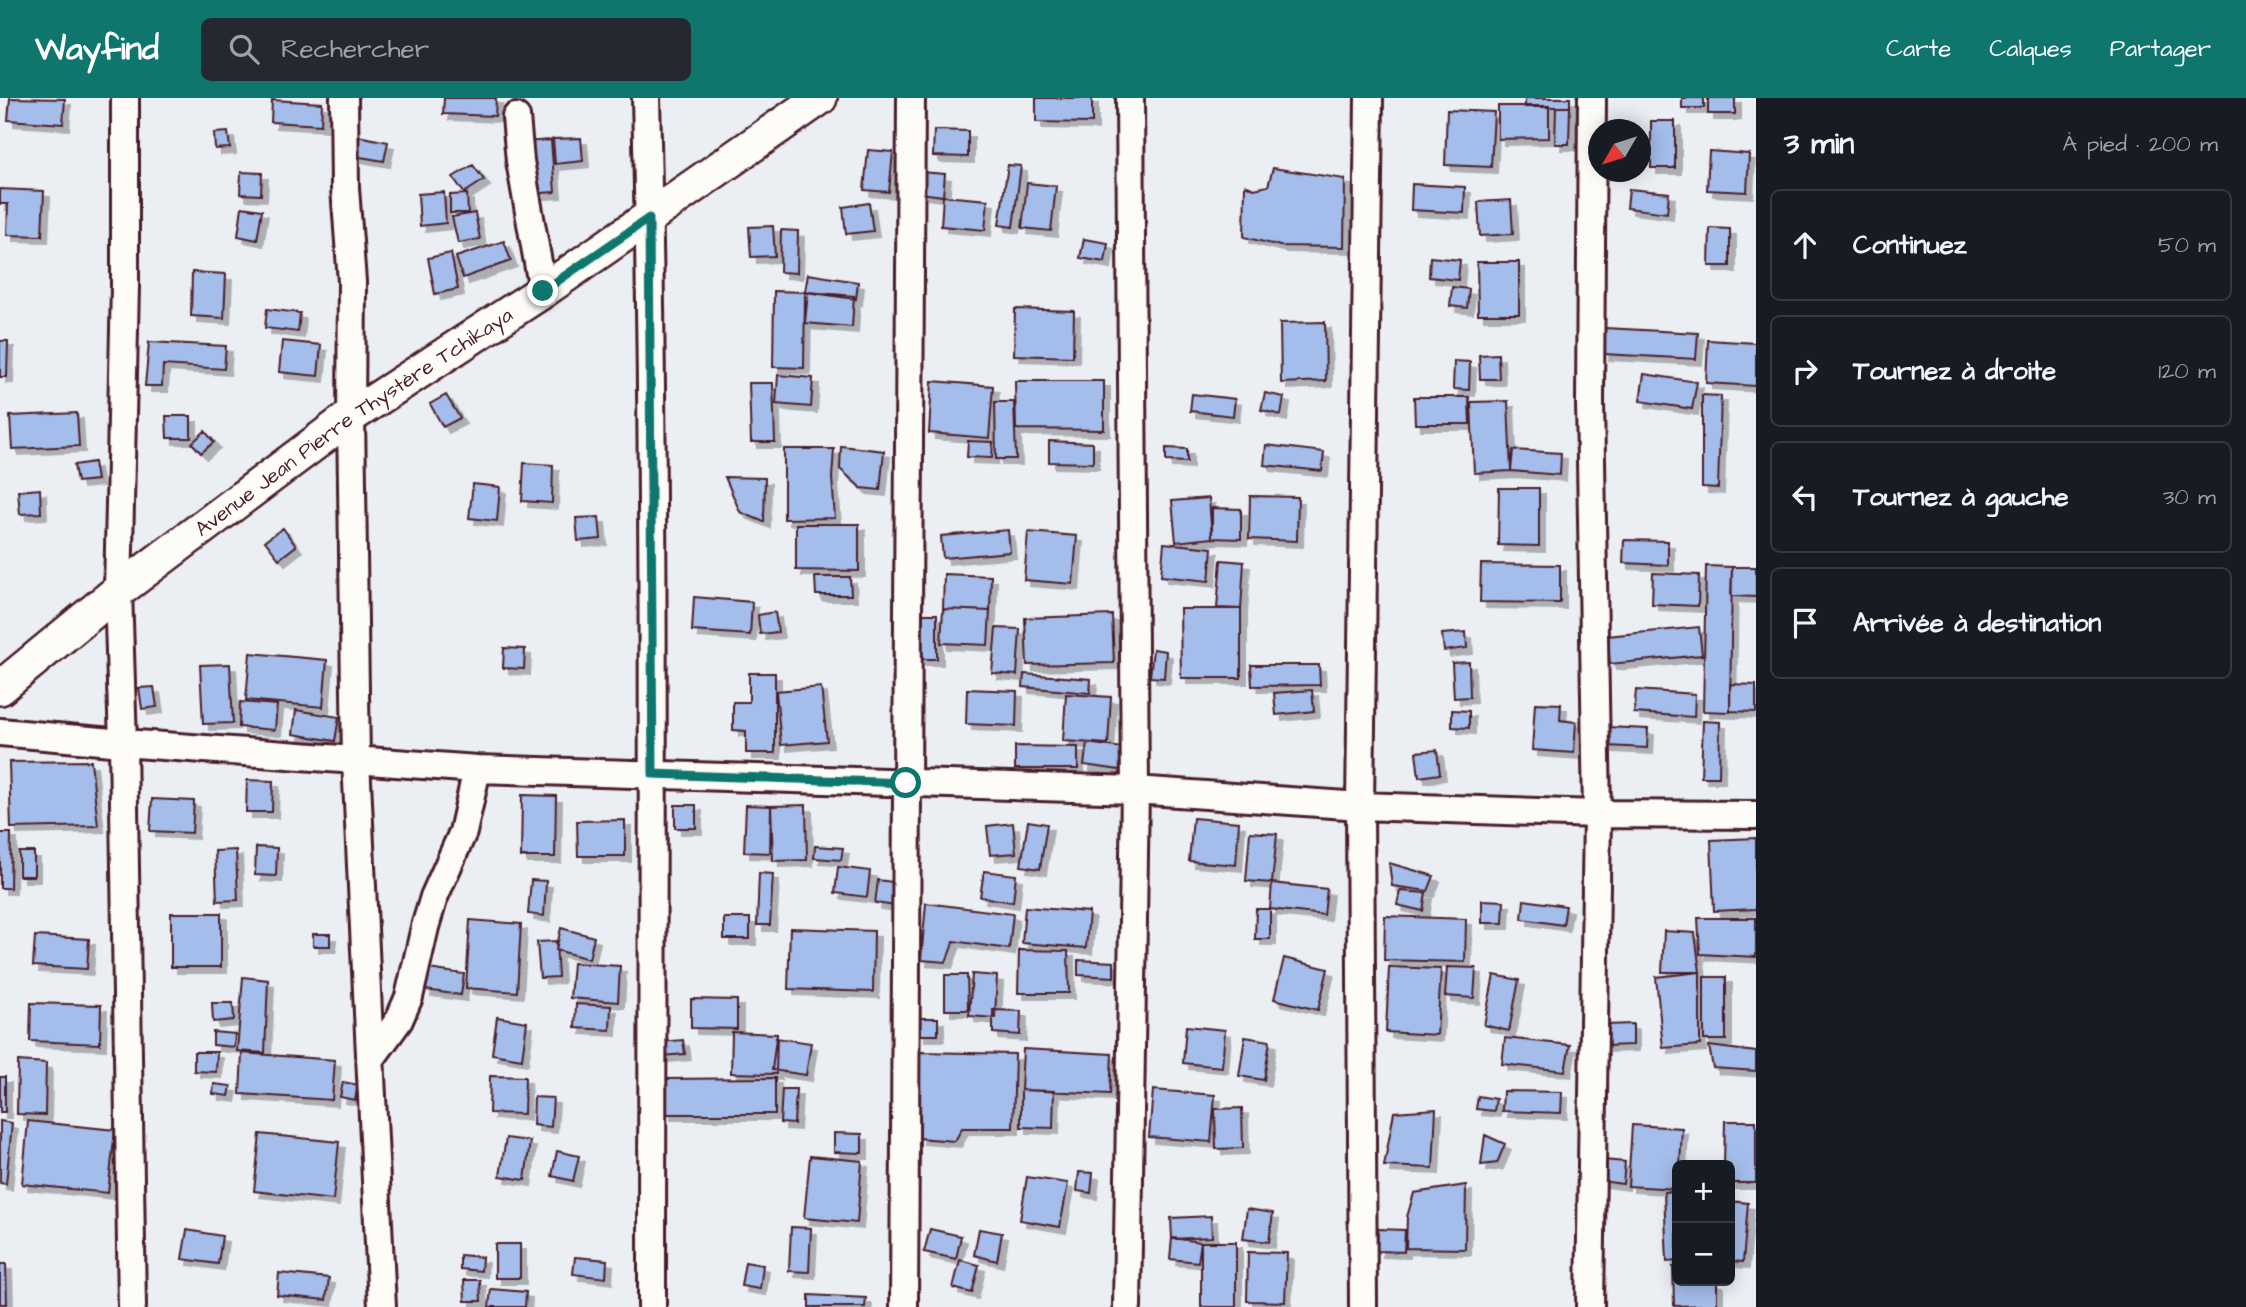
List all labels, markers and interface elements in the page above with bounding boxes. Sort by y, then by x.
search box [201,18,691,81]
text: Wayfind [35,26,159,72]
icon: search [225,30,263,68]
text: Rechercher [281,31,429,67]
text: Carte [1886,32,1951,66]
text: Calques [1989,32,2072,66]
text: Partager [2110,32,2211,66]
north arrow [1588,119,1651,182]
text: 3 min [1784,123,1854,165]
text: À pied · 200 m [2063,128,2218,160]
icon: ahead [1786,226,1824,264]
text: Continuez [1853,227,1967,263]
text: 50 m [2158,229,2216,261]
route end [527,275,558,306]
street label: Avenue Jean Pierre Thystère Tchikaya [188,300,518,543]
icon: right [1786,352,1824,390]
text: Tournez à droite [1853,353,2056,389]
text: 120 m [2158,355,2216,387]
icon: left [1786,478,1824,516]
text: Tournez à gauche [1853,479,2069,515]
text: 30 m [2163,481,2216,513]
icon: arrive [1786,604,1824,642]
text: Arrivée à destination [1853,605,2101,641]
route start [890,767,921,798]
map controls [1672,1160,1735,1286]
button: + [1672,1160,1735,1223]
button: − [1672,1223,1735,1286]

